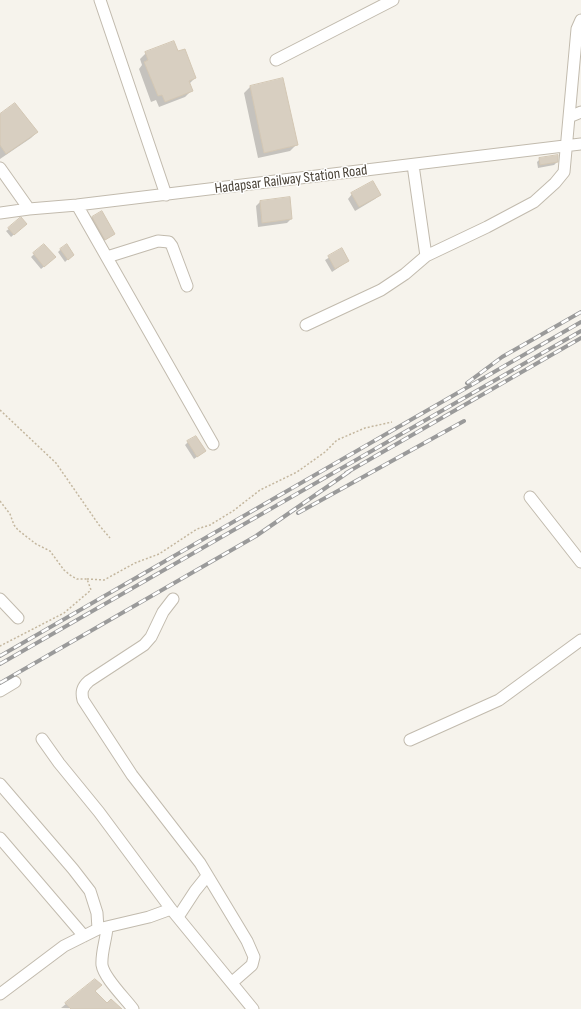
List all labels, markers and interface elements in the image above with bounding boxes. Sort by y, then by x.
street label: Hadapsar Railway Station Road [214,162,368,198]

